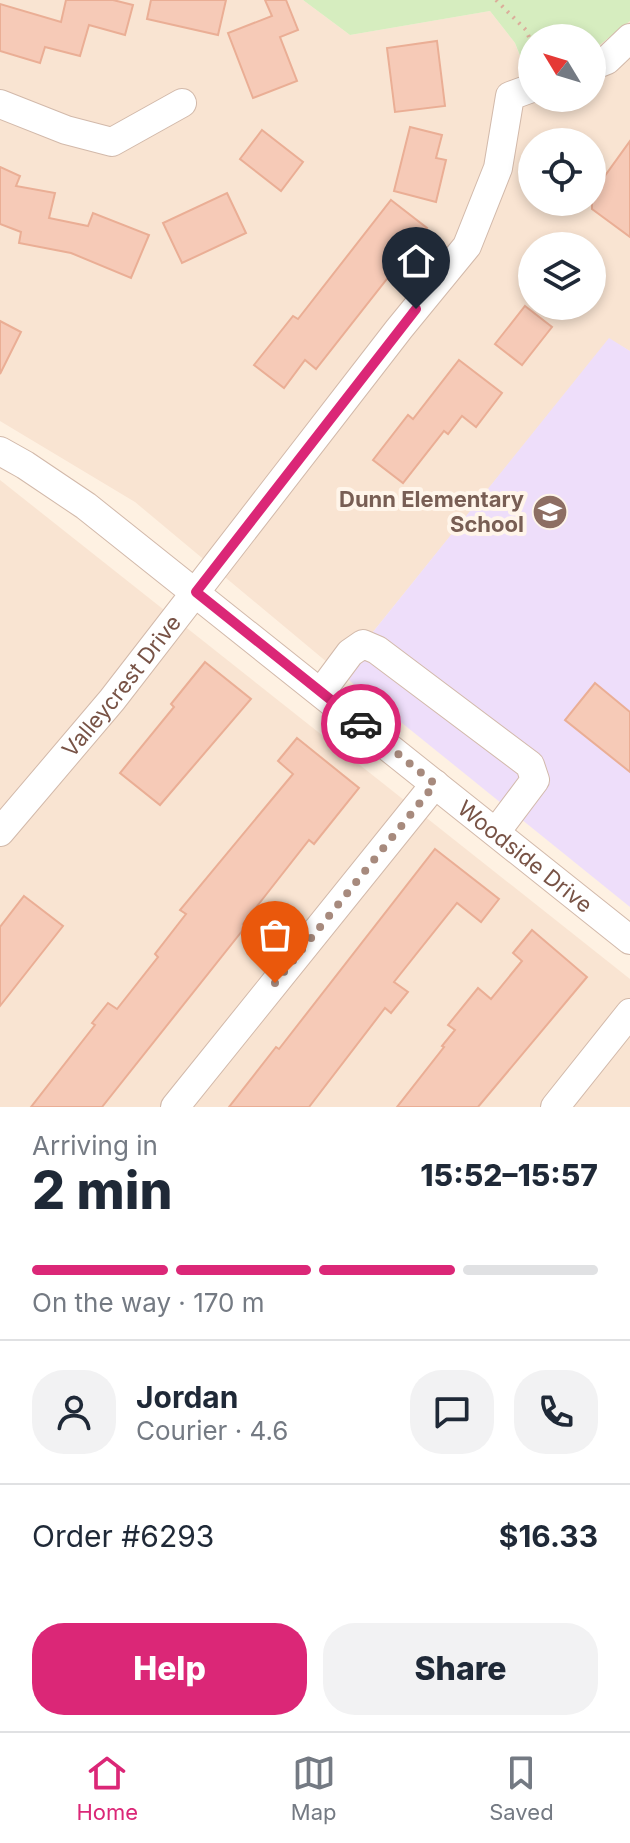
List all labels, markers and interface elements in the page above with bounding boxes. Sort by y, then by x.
north arrow [518,24,606,112]
map controls [518,24,606,320]
button: locate [518,128,606,216]
pin [382,227,450,309]
button: layers [518,232,606,320]
icon: home [394,239,438,283]
place label: Dunn Elementary School [339,486,524,537]
school or university icon: Dunn Elementary School [531,493,569,531]
street label: Valleycrest Drive [57,610,186,762]
courier [321,684,401,764]
icon: car [339,702,383,746]
street label: Woodside Drive [453,795,598,918]
pin [241,901,309,983]
icon: bag [253,913,297,957]
text: Arriving in [32,1130,158,1161]
text: 15:52–15:57 [420,1157,598,1193]
text: 2 min [32,1159,173,1222]
text: On the way · 170 m [32,1287,265,1318]
button: person [32,1370,116,1454]
button: chat [410,1370,494,1454]
button: phone [514,1370,598,1454]
text: Jordan [136,1379,238,1415]
text: Courier · 4.6 [136,1415,288,1446]
text: Order #6293 [32,1518,214,1554]
text: $16.33 [499,1518,598,1554]
button: Help [32,1623,307,1715]
button: Share [323,1623,598,1715]
tab: Home [76,1751,138,1825]
tab: Map [291,1751,336,1825]
tab: Saved [489,1751,554,1825]

